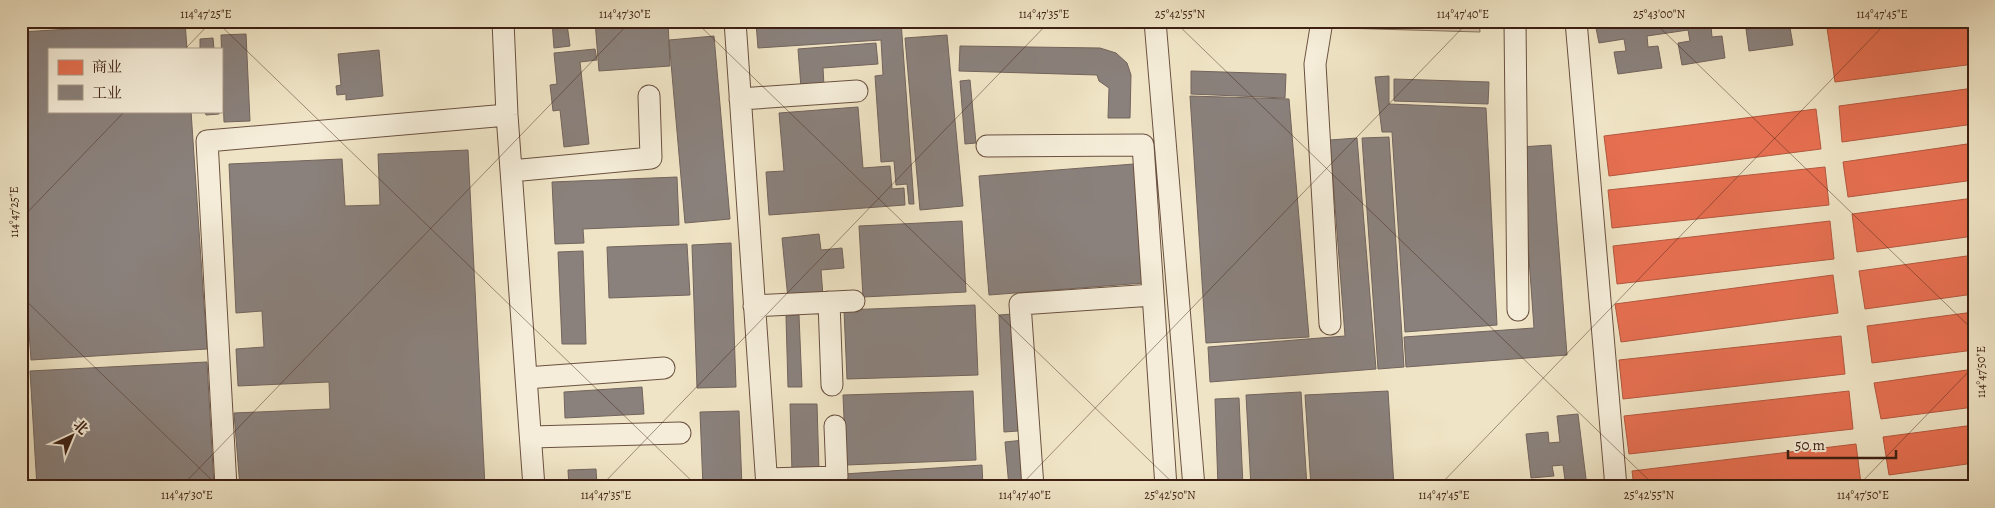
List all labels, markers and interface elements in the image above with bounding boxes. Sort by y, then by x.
text: 114°47'25"E [180,6,232,22]
text: 114°47'30"E [599,6,651,22]
text: 114°47'35"E [1019,6,1069,22]
text: 25°42'55"N [1155,6,1205,22]
text: 114°47'40"E [1437,6,1489,22]
text: 25°43'00"N [1633,6,1685,22]
text: 114°47'45"E [1856,6,1908,22]
legend [48,48,222,112]
text: 商业 [92,57,122,77]
text: 工业 [92,83,122,103]
text: 114°47'25"E [6,186,22,238]
text: 114°47'50"E [1973,346,1989,398]
north arrow [48,410,98,460]
text: 北 [69,415,92,439]
scale bar [1788,428,1895,460]
text: 50 m [1795,435,1825,455]
text: 114°47'30"E [161,487,213,503]
text: 114°47'35"E [581,487,631,503]
text: 114°47'40"E [999,487,1051,503]
text: 25°42'50"N [1144,487,1196,503]
text: 114°47'45"E [1418,487,1470,503]
text: 25°42'55"N [1624,487,1674,503]
text: 114°47'50"E [1837,487,1889,503]

